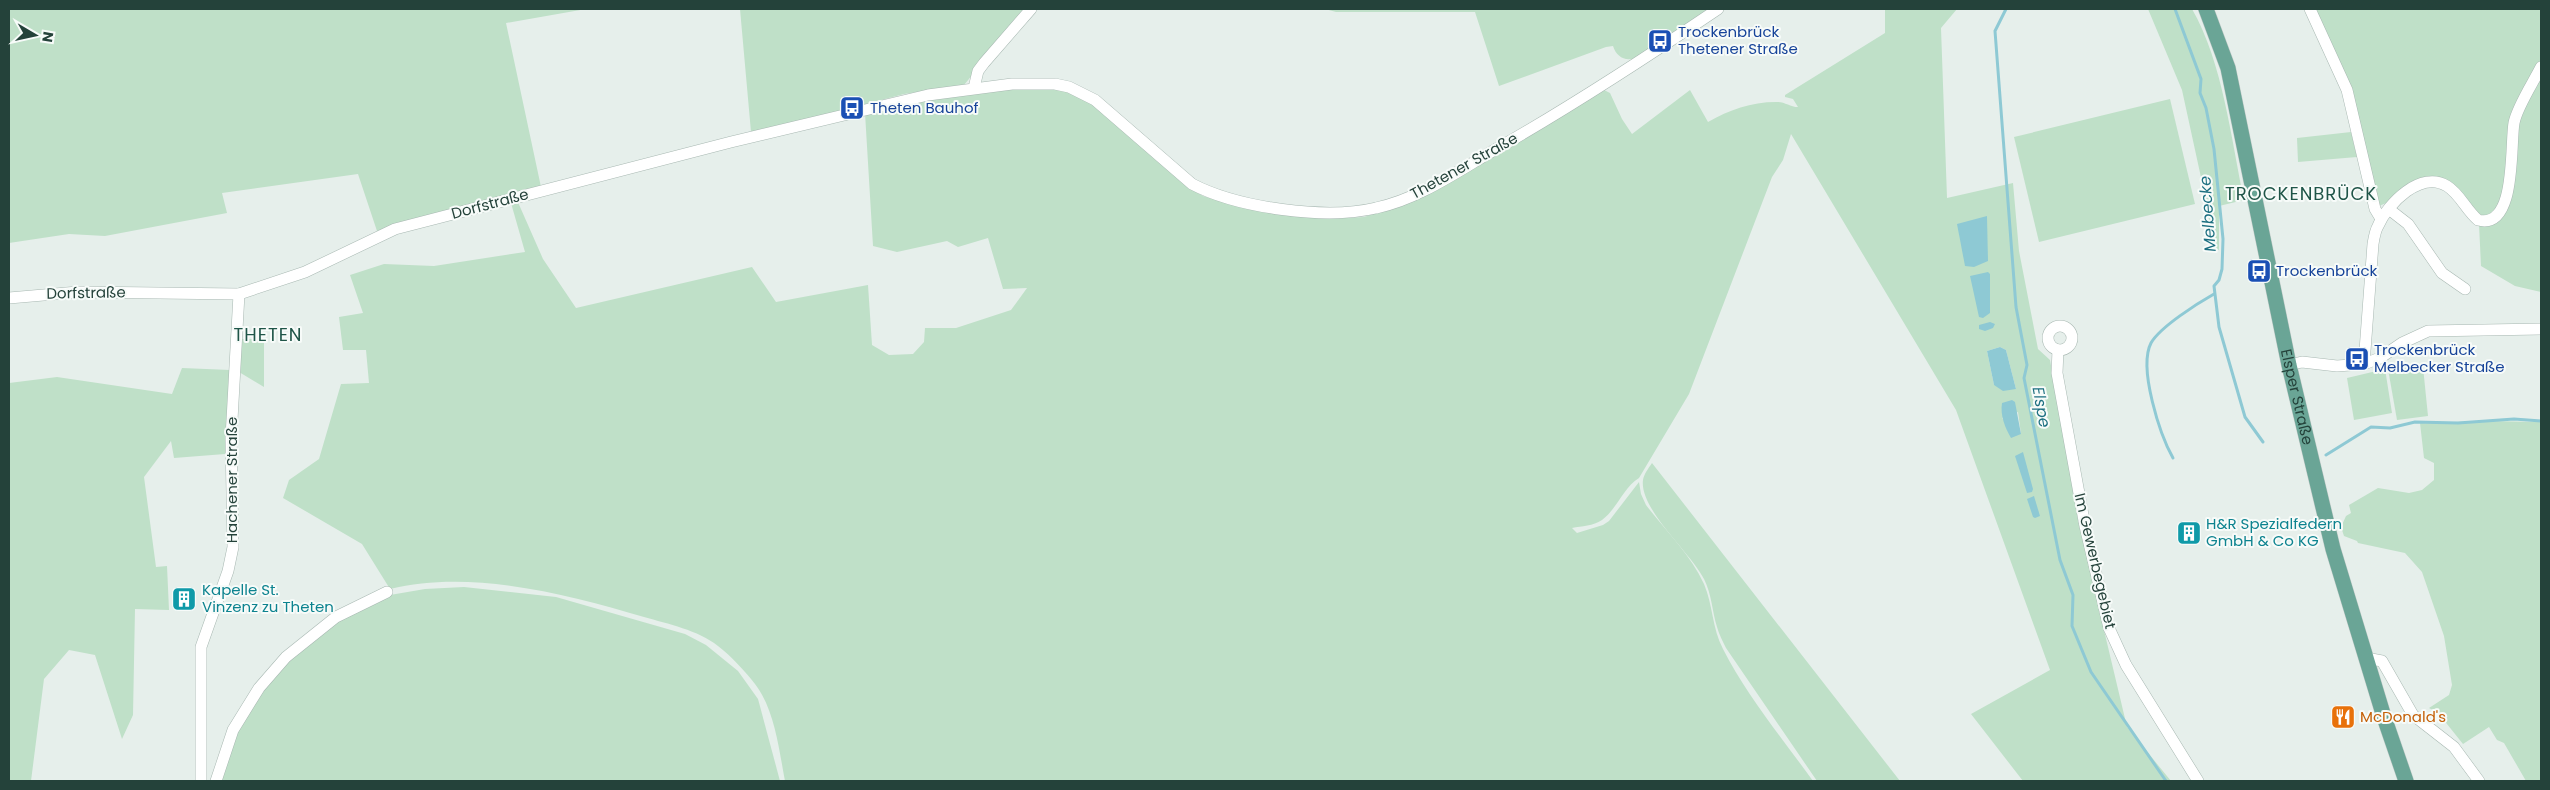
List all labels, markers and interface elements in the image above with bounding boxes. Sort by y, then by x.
north arrow [10,10,60,60]
place label: Trockenbrück Thetener Straße [1678,21,1798,59]
bus stop icon: Trockenbrück Thetener Straße [1647,28,1673,54]
text: N [37,30,59,44]
bus stop icon: Theten Bauhof [839,95,865,121]
place label: Theten Bauhof [870,97,979,118]
street label: Thetener Straße [1406,127,1521,204]
water label: Melbecke [2193,175,2222,253]
district label: TROCKENBRÜCK [2225,181,2377,206]
street label: Dorfstraße [449,183,531,224]
bus stop icon: Trockenbrück [2246,258,2272,284]
place label: Trockenbrück [2276,260,2377,281]
street label: Dorfstraße [46,281,126,304]
district label: THETEN [233,322,303,347]
place label: Trockenbrück Melbecker Straße [2374,339,2505,377]
bus stop icon: Trockenbrück Melbecker Straße [2344,346,2370,372]
street label: Elsper Straße [2276,347,2319,447]
water label: Elspe [2027,385,2056,429]
street label: Hachener Straße [221,417,242,543]
street label: Im Gewerbegebiet [2070,491,2121,631]
place label: H&R Spezialfedern GmbH & Co KG [2206,513,2342,551]
building icon: H&R Spezialfedern GmbH & Co KG [2176,520,2202,546]
place label: Kapelle St. Vinzenz zu Theten [202,579,334,617]
building icon: Kapelle St. Vinzenz zu Theten [171,586,197,612]
restaurant icon: McDonald's [2330,704,2356,730]
place label: McDonald's [2360,706,2446,727]

